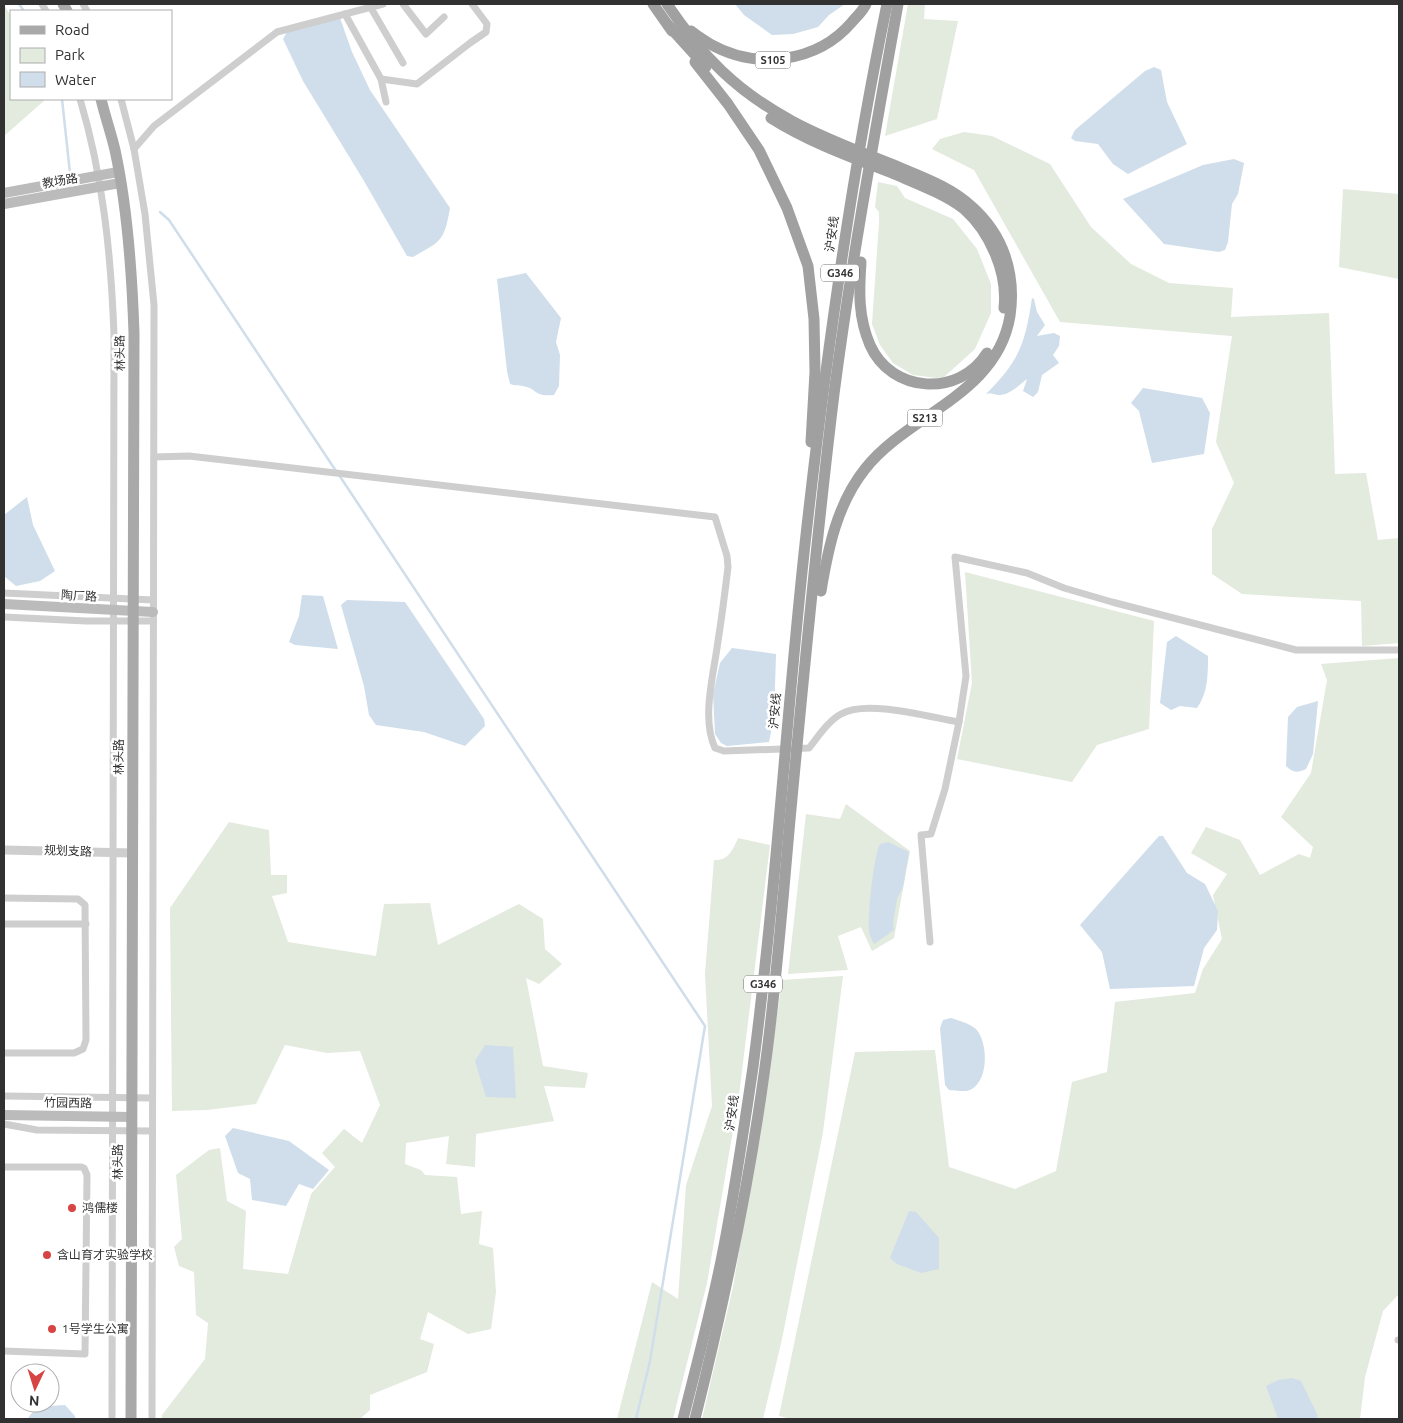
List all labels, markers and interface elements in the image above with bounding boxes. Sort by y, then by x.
legend [10,10,172,100]
text: Road [55,21,90,38]
text: Park [55,46,85,63]
road number: S105 [756,52,790,68]
text: Water [55,71,96,88]
street label: 教场路 [41,171,79,190]
street label: 沪安线 [823,215,840,253]
road number: G346 [821,264,859,282]
street label: 林头路 [113,335,126,371]
road number: S213 [908,409,942,426]
street label: 陶厂路 [61,588,97,603]
street label: 沪安线 [766,692,783,729]
street label: 林头路 [112,739,125,775]
street label: 规划支路 [44,843,92,858]
road number: G346 [744,976,782,992]
street label: 沪安线 [723,1094,740,1132]
street label: 竹园西路 [44,1096,92,1109]
street label: 林头路 [111,1144,124,1180]
place label: 鸿儒楼 [82,1201,118,1214]
marker: 鸿儒楼 [66,1202,78,1214]
place label: 含山育才实验学校 [57,1248,153,1261]
marker: 含山育才实验学校 [41,1249,53,1261]
place label: 1号学生公寓 [62,1322,129,1335]
marker: 1号学生公寓 [46,1323,58,1335]
north arrow [10,1363,60,1413]
text: N [28,1393,40,1409]

